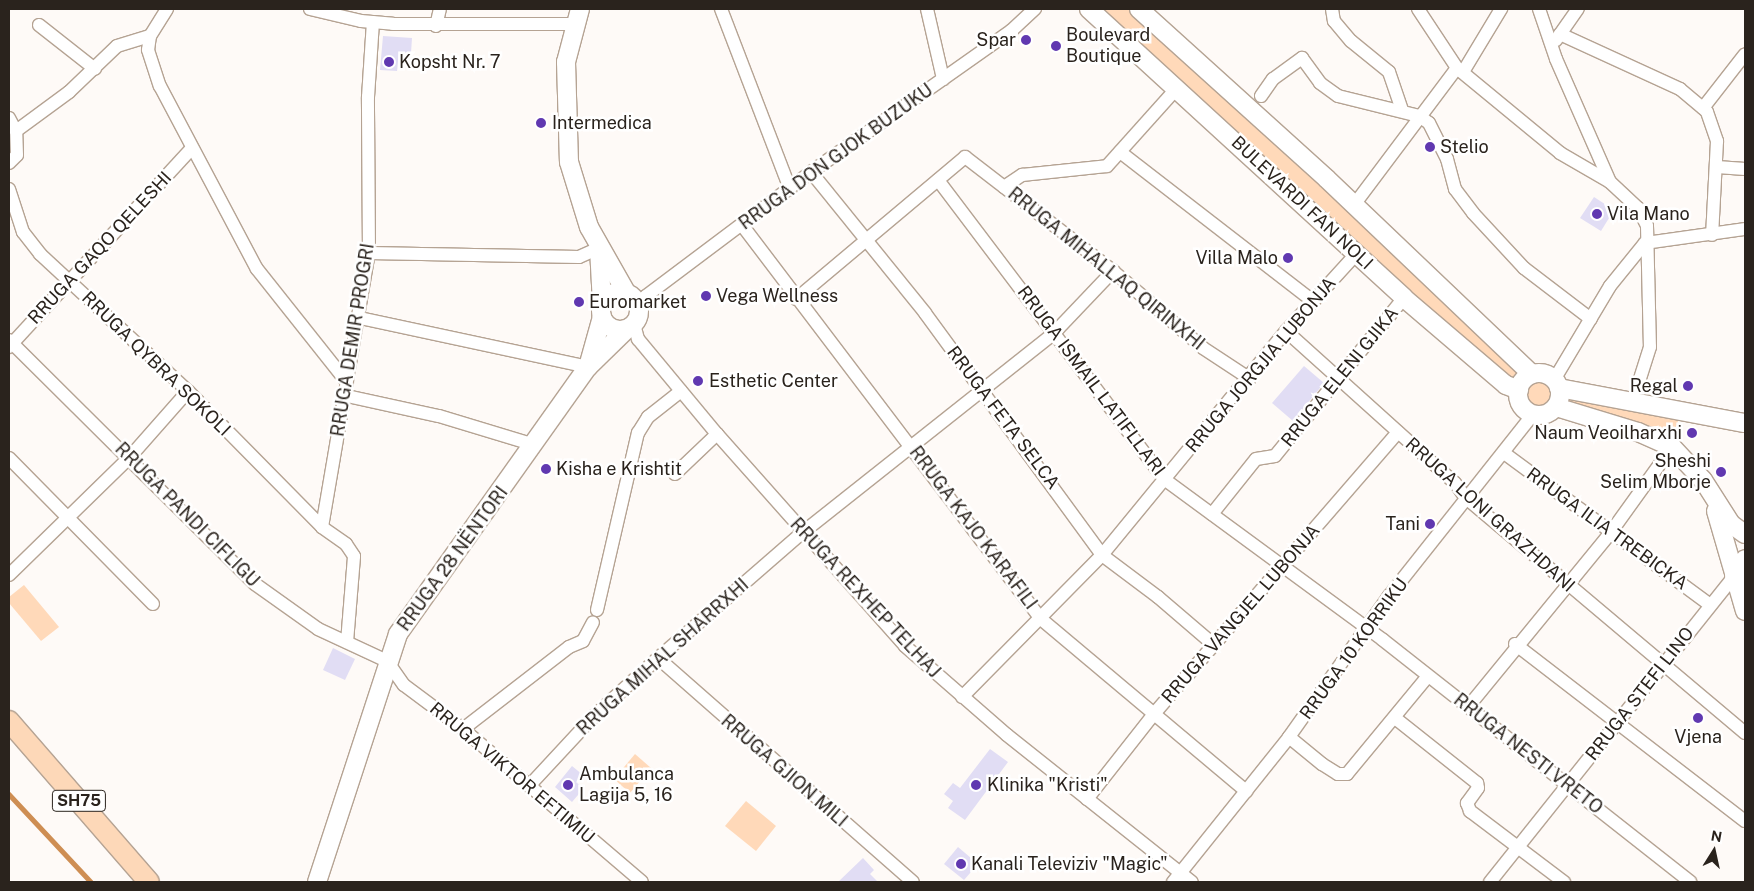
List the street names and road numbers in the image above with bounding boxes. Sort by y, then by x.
street label: RRUGA DON GJOK BUZUKU [735,79,937,235]
street label: BULEVARDI FAN NOLI [1227,132,1377,274]
street label: RRUGA GAQO QELESHI [24,167,176,329]
street label: RRUGA MIHALLAQ QIRINXHI [1003,183,1209,355]
street label: RRUGA DEMIR PROGRI [327,242,379,438]
street label: RRUGA JORGJIA LUBONJA [1181,273,1341,457]
street label: RRUGA ISMAIL LATIFLLARI [1013,282,1169,480]
street label: RRUGA QYBRA SOKOLI [77,287,235,441]
street label: RRUGA ELENI GJIKA [1277,303,1403,451]
street label: RRUGA FETA SELCA [942,342,1064,494]
street label: RRUGA LONI GRAZHDANI [1401,433,1579,597]
street label: RRUGA PANDI CIFLIGU [110,438,264,592]
street label: RRUGA KAJO KARAFILI [905,442,1041,614]
street label: RRUGA ILIA TREBICKA [1522,463,1692,595]
street label: RRUGA 28 NËNTORI [393,483,513,635]
street label: RRUGA REXHEP TELHAJ [785,514,945,682]
street label: RRUGA VANGJEL LUBONJA [1157,520,1325,708]
street label: RRUGA MIHAL SHARRXHI [573,574,753,740]
street label: RRUGA 10 KORRIKU [1296,574,1412,724]
street label: RRUGA STEFI LINO [1581,623,1699,765]
street label: RRUGA NESTI VRETO [1449,689,1607,819]
street label: RRUGA VIKTOR EFTIMIU [425,698,599,848]
street label: RRUGA GJION MILI [717,710,851,832]
road number: SH75 [52,788,106,814]

